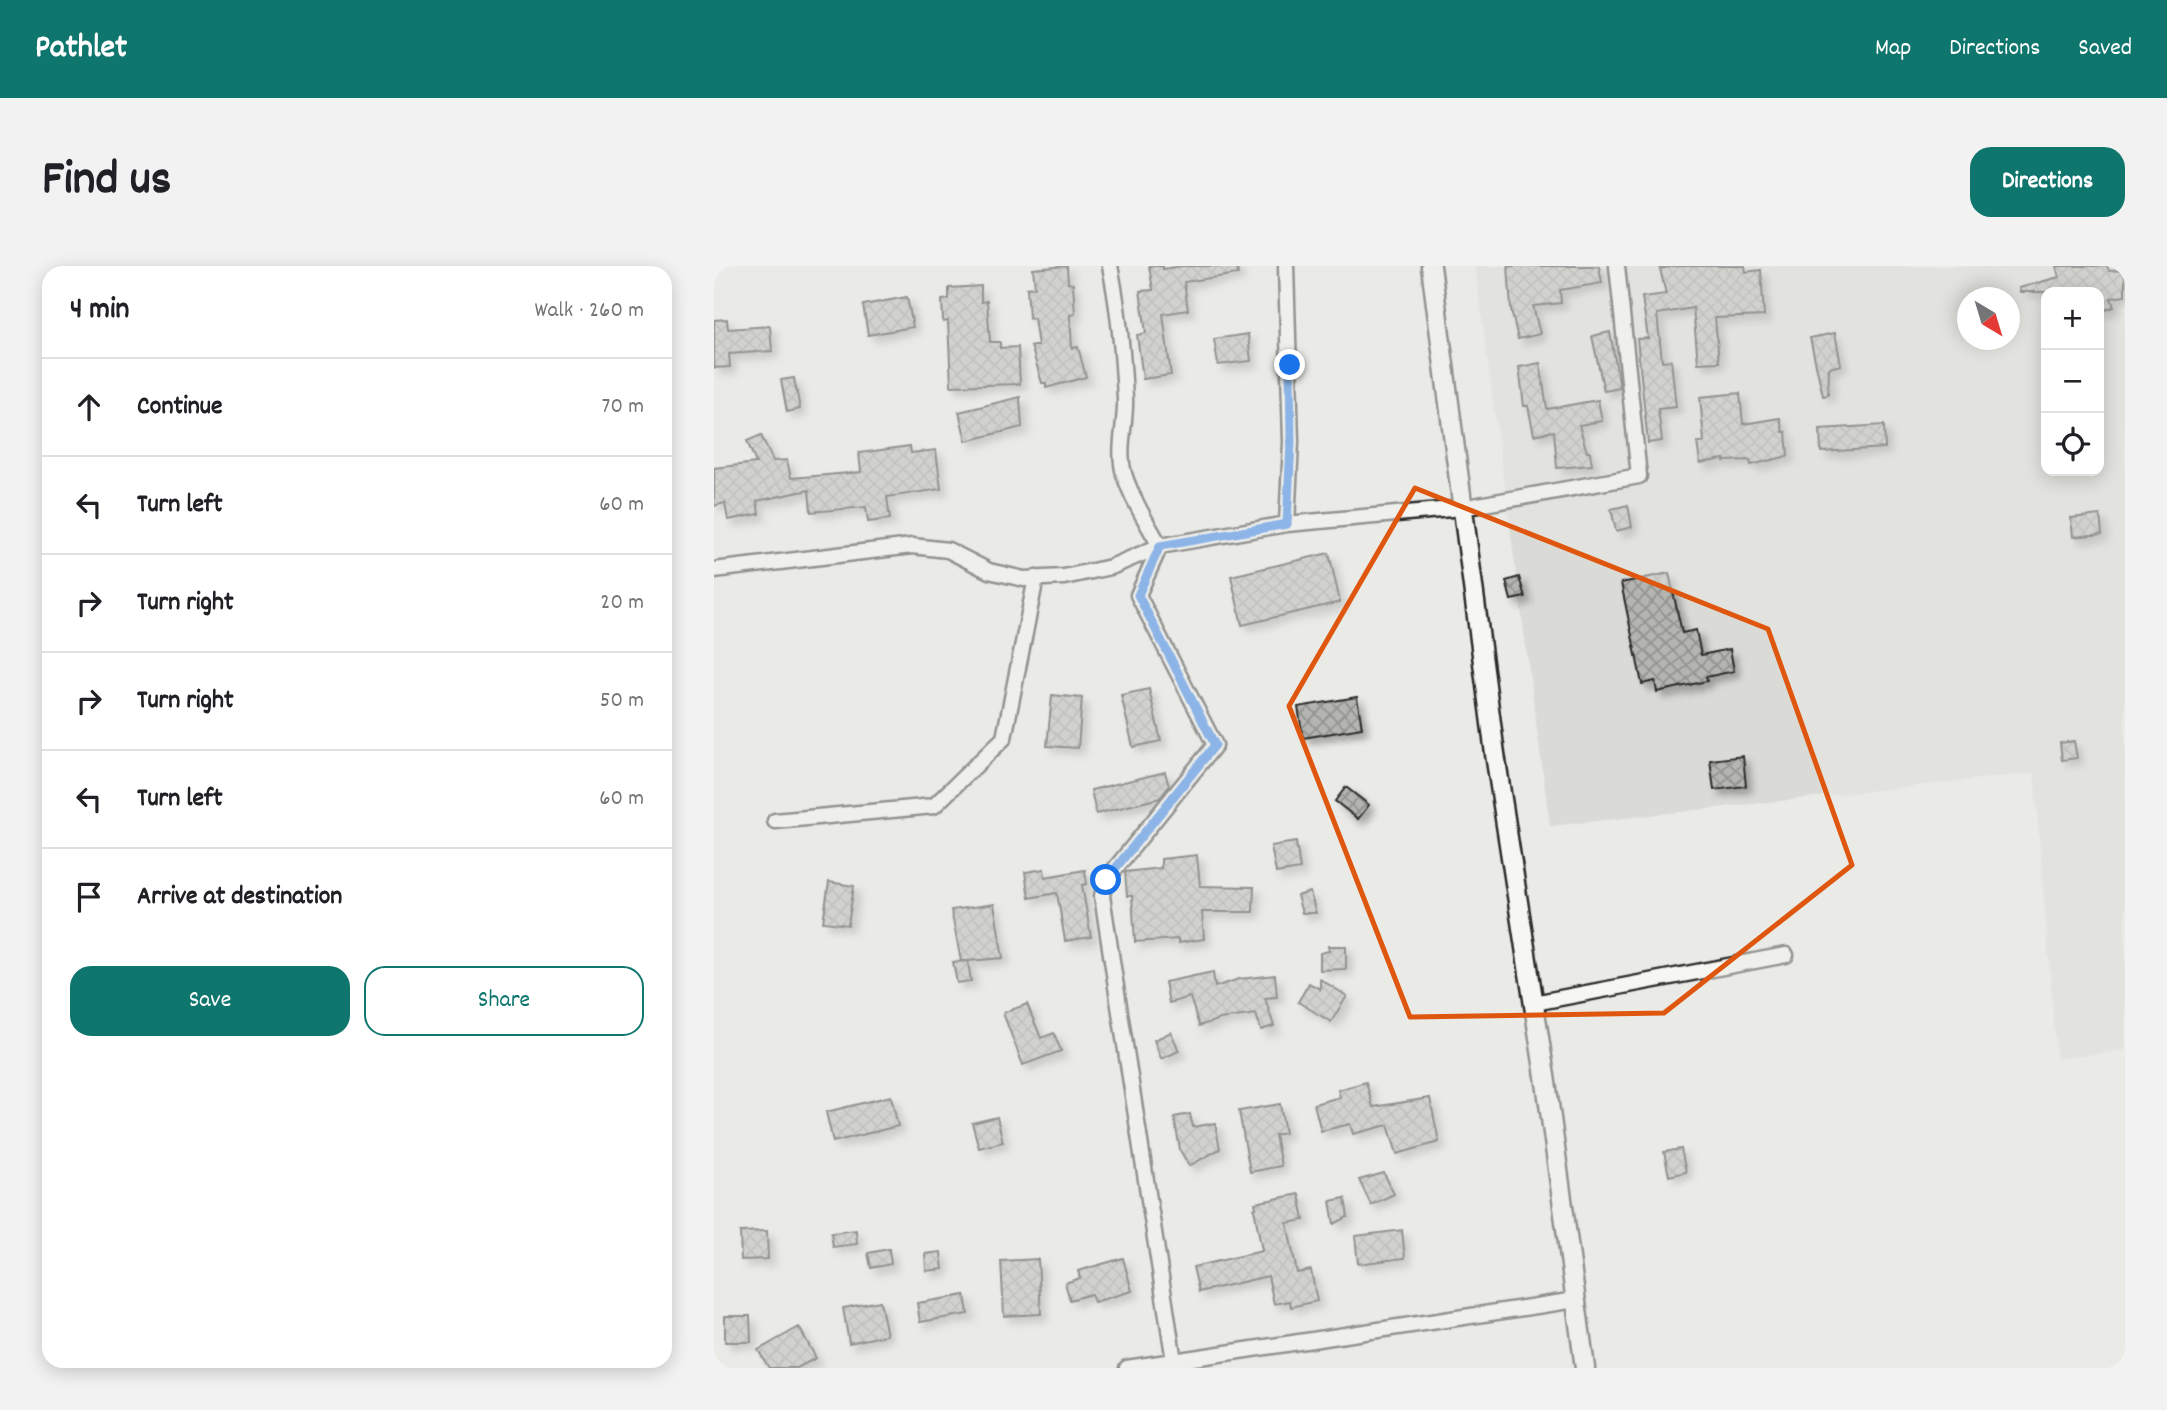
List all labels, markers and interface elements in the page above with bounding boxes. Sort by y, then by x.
text: Pathlet [35,26,127,73]
text: Map [1875,32,1911,66]
text: Directions [1949,32,2040,66]
text: Saved [2078,32,2132,66]
text: Find us [42,147,171,217]
button: Directions [1970,147,2125,217]
north arrow [1957,287,2020,350]
map controls [2041,287,2104,476]
button: + [2041,287,2104,350]
text: 4 min [70,290,129,333]
text: Walk · 260 m [534,295,644,328]
route end [1274,349,1305,380]
button: − [2041,350,2104,413]
icon: ahead [70,388,108,426]
text: Continue [137,389,222,426]
text: 70 m [602,391,644,424]
button: locate [2041,413,2104,476]
icon: left [70,486,108,524]
text: Turn left [137,487,223,524]
text: 60 m [599,489,644,522]
icon: right [70,584,108,622]
text: Turn right [137,585,234,622]
text: 20 m [600,587,644,620]
icon: right [70,682,108,720]
text: Turn right [137,683,234,720]
text: 50 m [600,685,644,718]
icon: left [70,780,108,818]
text: Turn left [137,781,223,818]
text: 60 m [599,783,644,816]
route start [1090,864,1121,895]
icon: arrive [70,878,108,916]
text: Arrive at destination [137,879,342,916]
button: Save [70,966,350,1036]
button: Share [364,966,644,1036]

